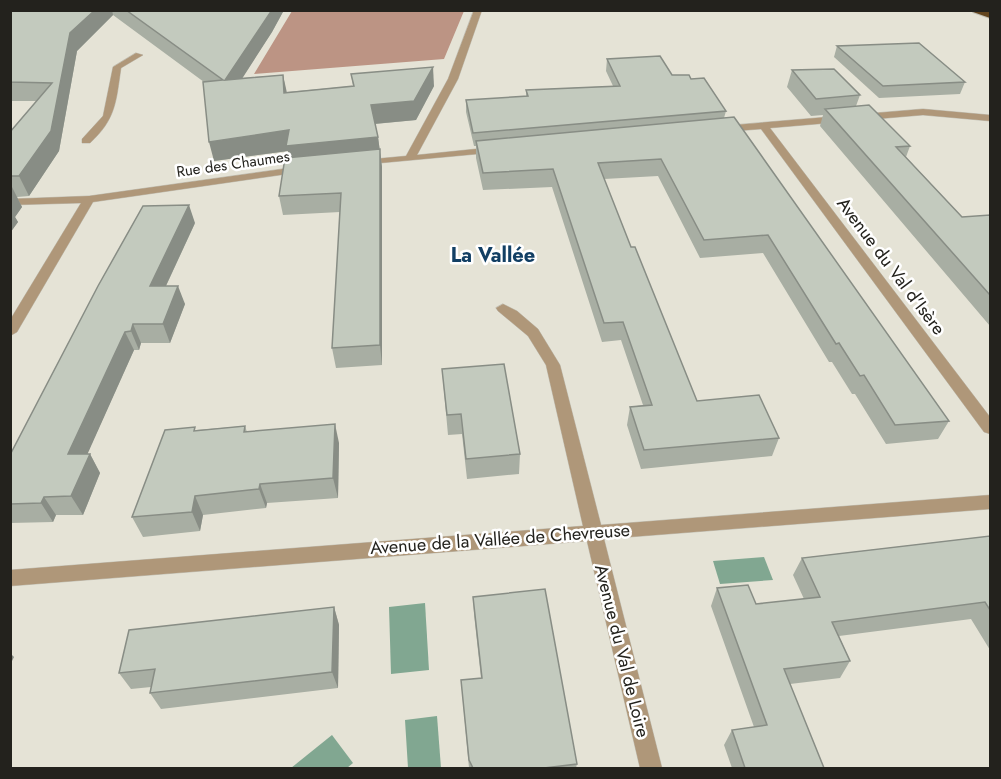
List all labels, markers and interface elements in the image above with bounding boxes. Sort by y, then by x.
street label: Rue des Chaumes [175,145,291,183]
street label: Avenue du Val d'Isère [831,192,951,340]
district label: La Vallée [451,241,535,270]
street label: Avenue de la Vallée de Chevreuse [369,517,631,561]
street label: Avenue du Val de Loire [588,562,656,740]

